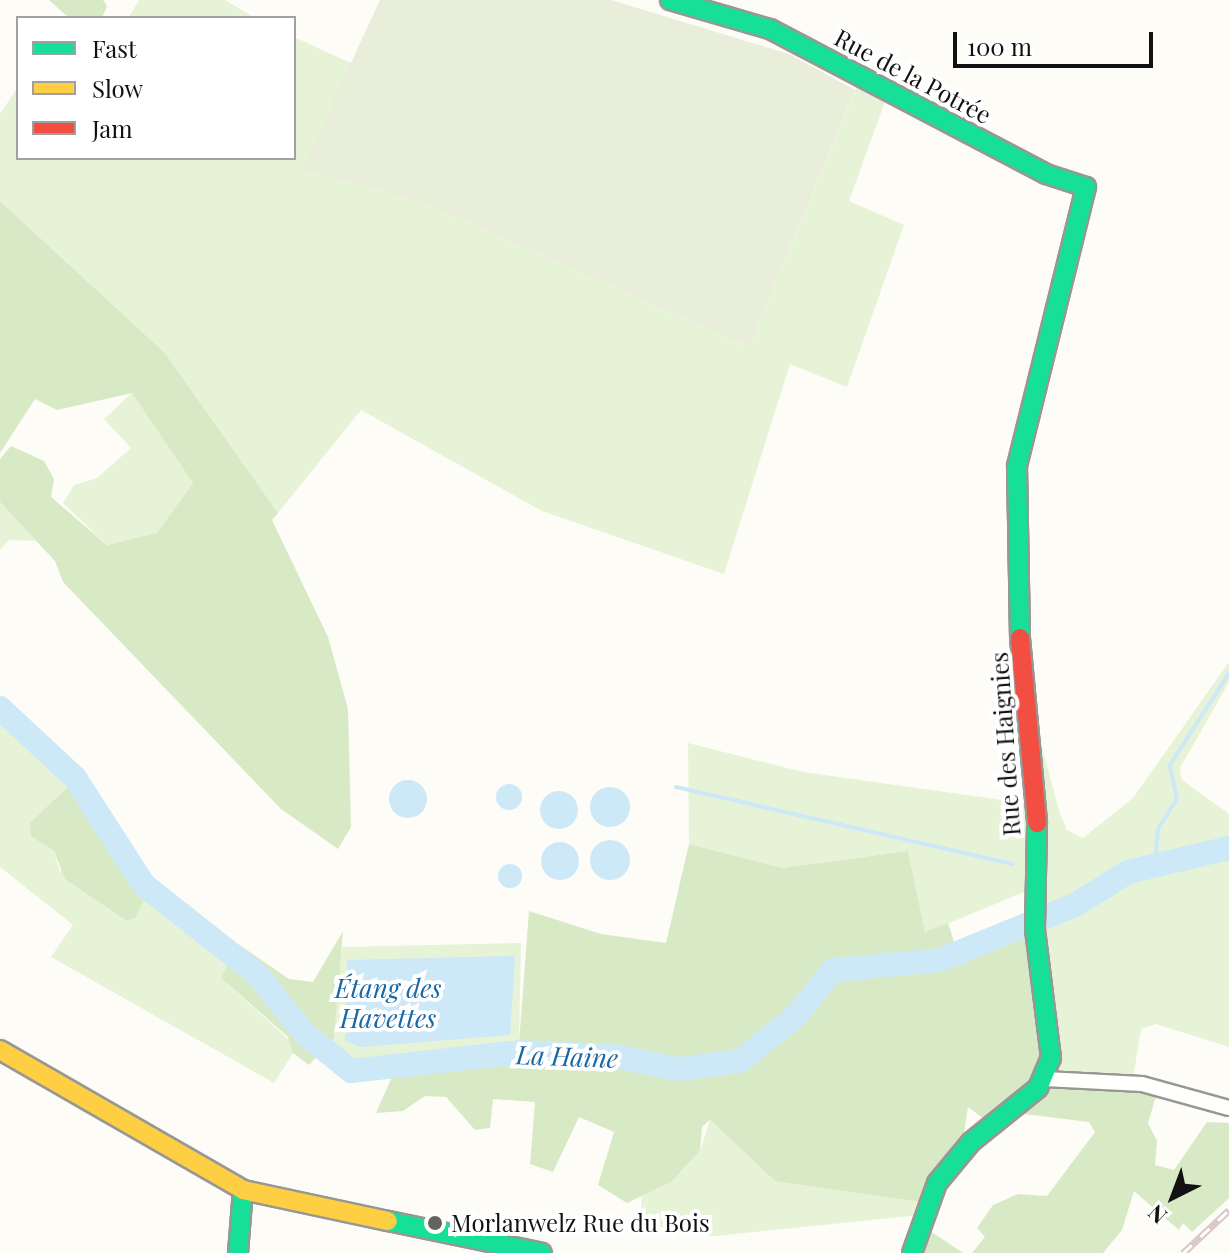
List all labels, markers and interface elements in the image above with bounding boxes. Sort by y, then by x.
legend [16,16,296,160]
scale bar [957,16,1157,66]
street label: Rue de la Potrée [829,22,997,130]
text: 100 m [967,30,1032,62]
text: Fast [92,32,137,64]
text: Slow [92,72,143,104]
text: Jam [92,112,133,144]
street label: Rue des Haignies [984,651,1026,837]
water label: Étang des Havettes [335,972,441,1034]
water label: La Haine [515,1039,619,1073]
north arrow [1133,1157,1213,1237]
text: N [1141,1198,1173,1231]
place label: Morlanwelz Rue du Bois [451,1209,710,1237]
marker: Morlanwelz Rue du Bois [426,1214,444,1232]

